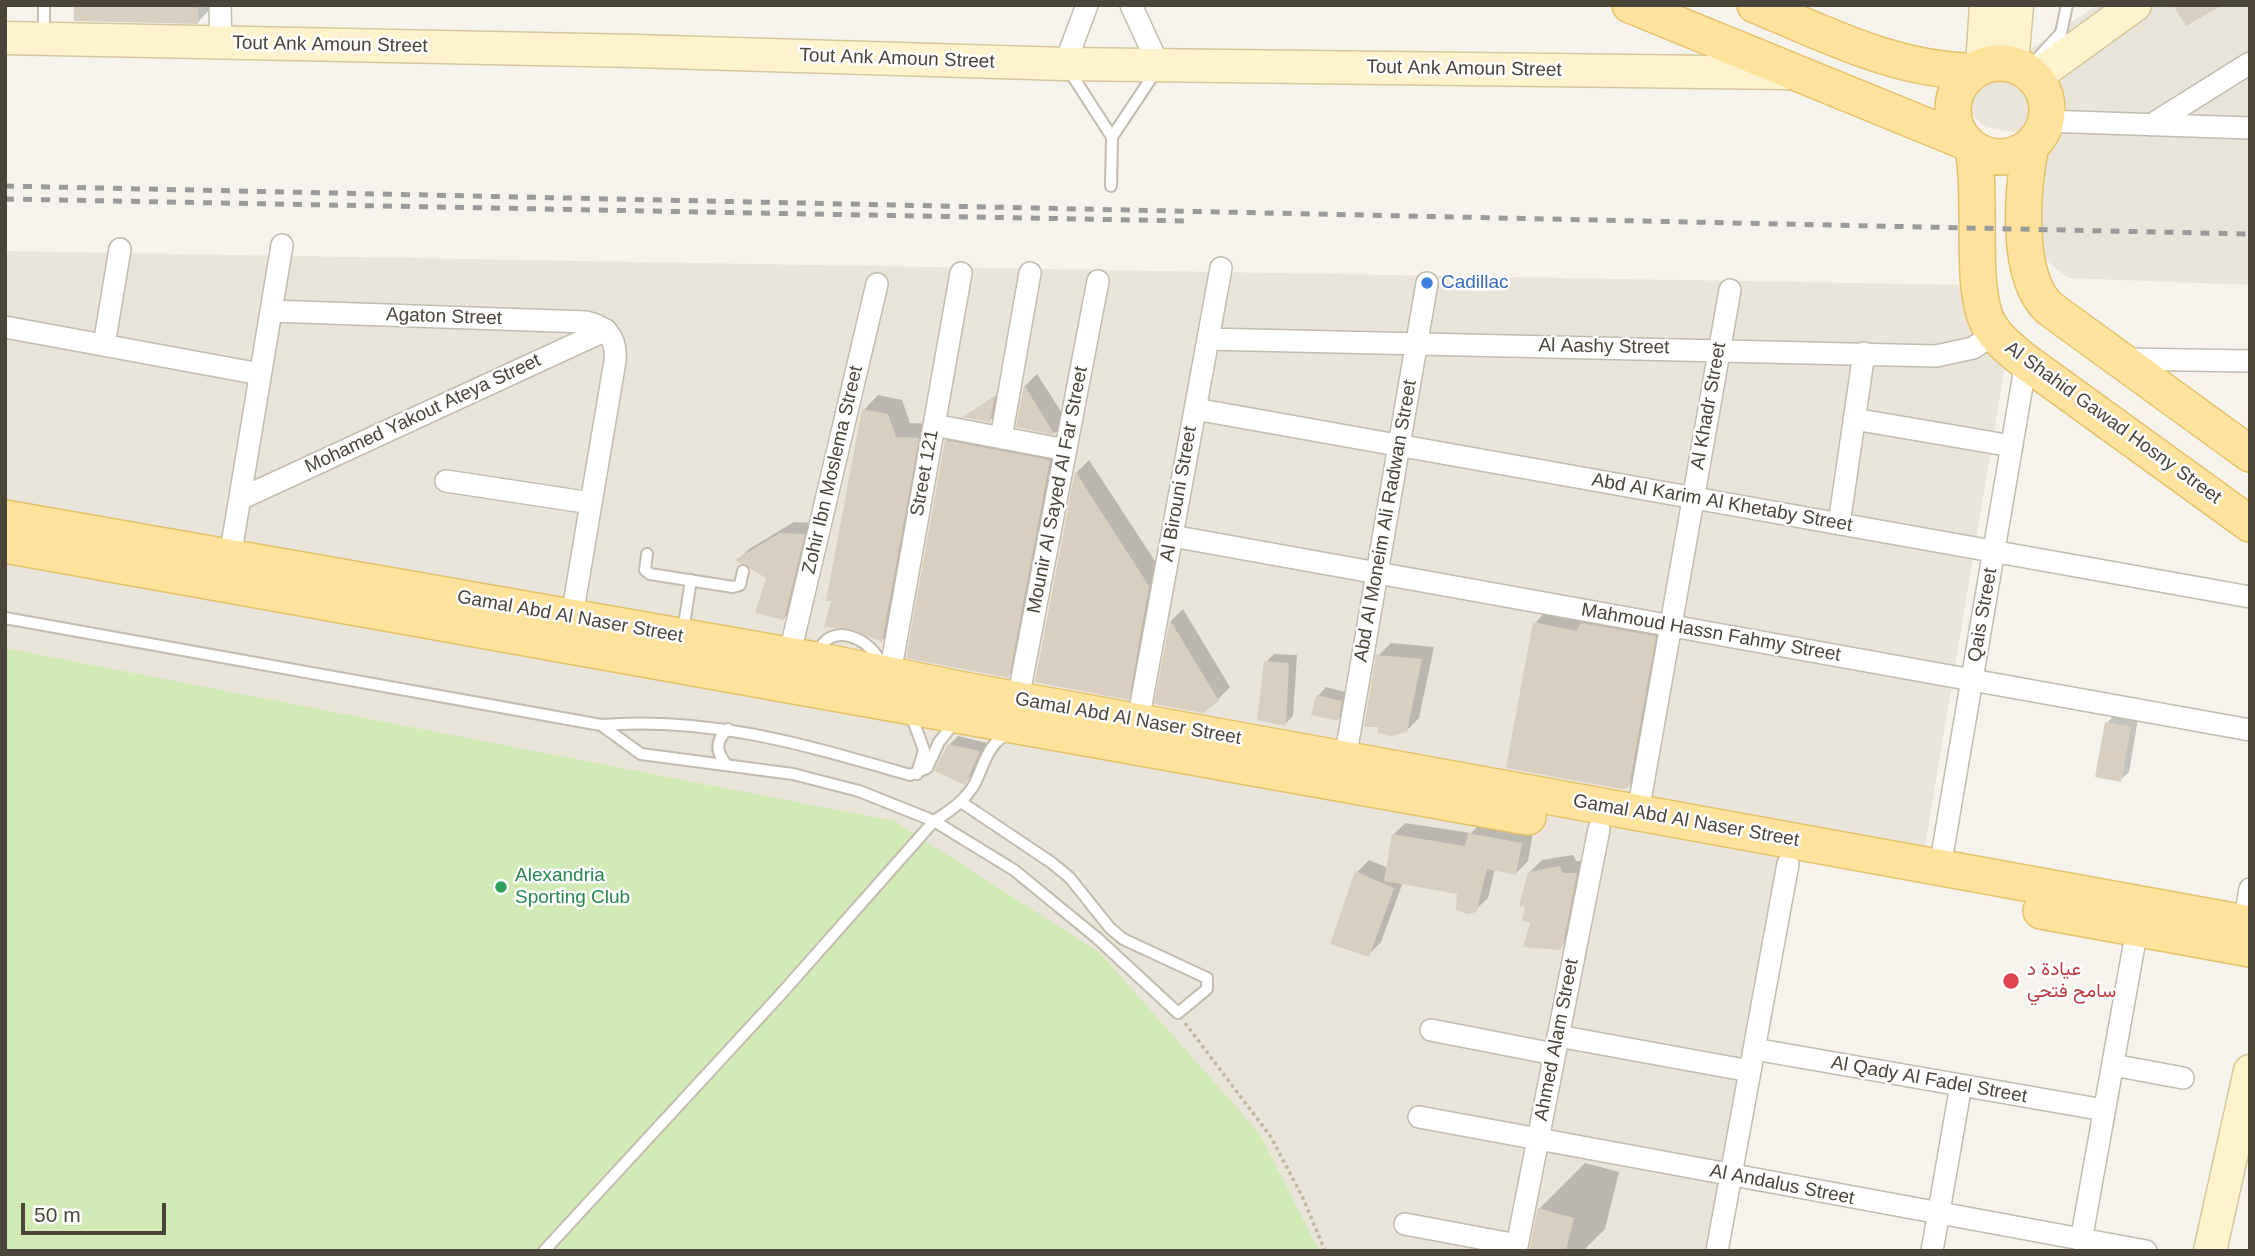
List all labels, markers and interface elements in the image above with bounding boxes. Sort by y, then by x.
street label: Tout Ank Amoun Street [232,32,428,58]
street label: Tout Ank Amoun Street [799,44,995,74]
street label: Tout Ank Amoun Street [1366,56,1562,82]
place label: Cadillac [1441,272,1509,294]
marker: Cadillac [1419,275,1435,291]
street label: Agaton Street [386,304,502,330]
street label: Al Aashy Street [1538,334,1670,360]
street label: Al Shahid Gawad Hosny Street [2000,337,2226,509]
street label: Al Khadr Street [1687,341,1731,471]
street label: Mohamed Yakout Ateya Street [302,349,544,479]
street label: Zohir Ibn Moslema Street [798,364,868,576]
street label: Mounir Al Sayed Al Far Street [1023,364,1093,616]
street label: Abd Al Moneim Ali Radwan Street [1350,378,1422,664]
street label: Al Birouni Street [1156,424,1202,564]
street label: Street 121 [906,428,944,518]
street label: Abd Al Karim Al Khetaby Street [1590,469,1854,537]
street label: Qais Street [1964,566,2002,664]
street label: Gamal Abd Al Naser Street [455,586,685,648]
street label: Mahmoud Hassn Fahmy Street [1580,599,1842,667]
street label: Gamal Abd Al Naser Street [1013,688,1243,750]
street label: Gamal Abd Al Naser Street [1571,790,1801,852]
place label: Alexandria Sporting Club [515,865,630,909]
marker: Alexandria Sporting Club [493,879,509,895]
street label: Ahmed Alam Street [1530,957,1584,1123]
place label: عيادة د سامح فتحي [2027,959,2116,1003]
marker: عيادة د سامح فتحي [2001,971,2021,991]
street label: Al Qady Al Fadel Street [1829,1052,2029,1108]
street label: Al Andalus Street [1708,1160,1856,1210]
scale bar [24,1190,170,1234]
text: 50 m [34,1203,81,1226]

